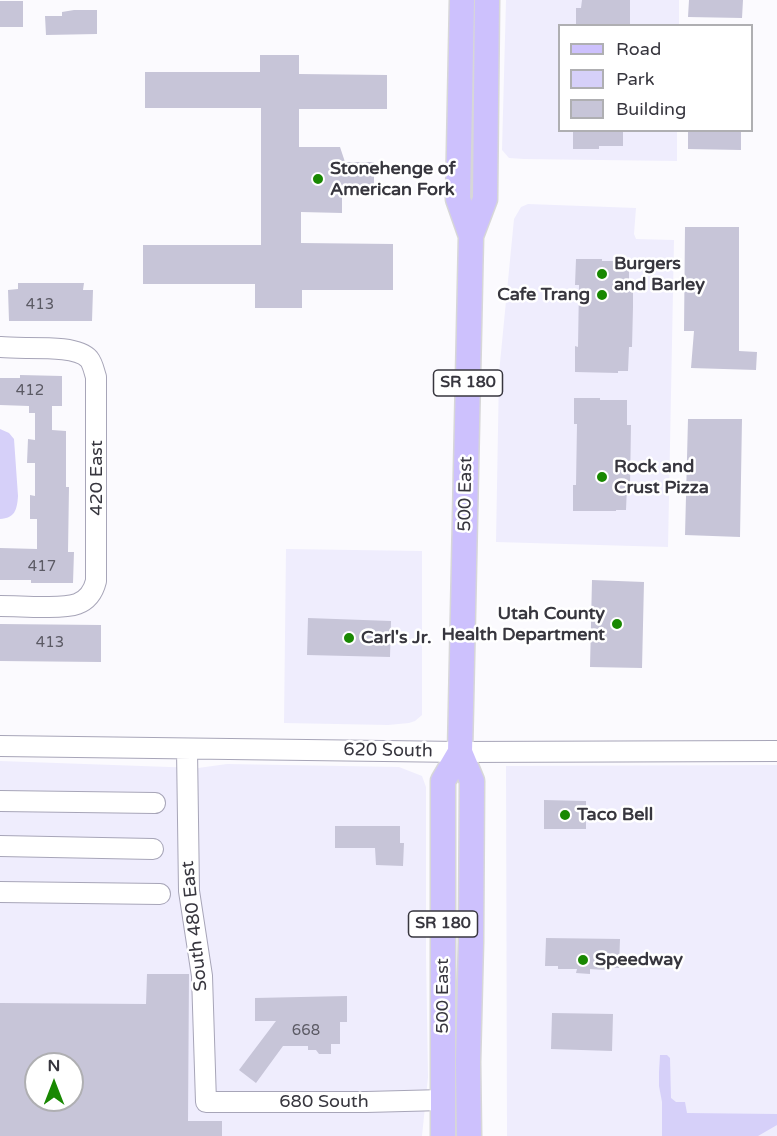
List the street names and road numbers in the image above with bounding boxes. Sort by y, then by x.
road number: SR 180 [434,370,502,396]
street label: 420 East [86,440,108,516]
street label: 500 East [455,456,477,532]
street label: 620 South [343,739,433,763]
street label: South 480 East [177,860,213,992]
road number: SR 180 [408,911,478,937]
street label: 500 East [432,958,454,1034]
street label: 680 South [279,1091,369,1113]

